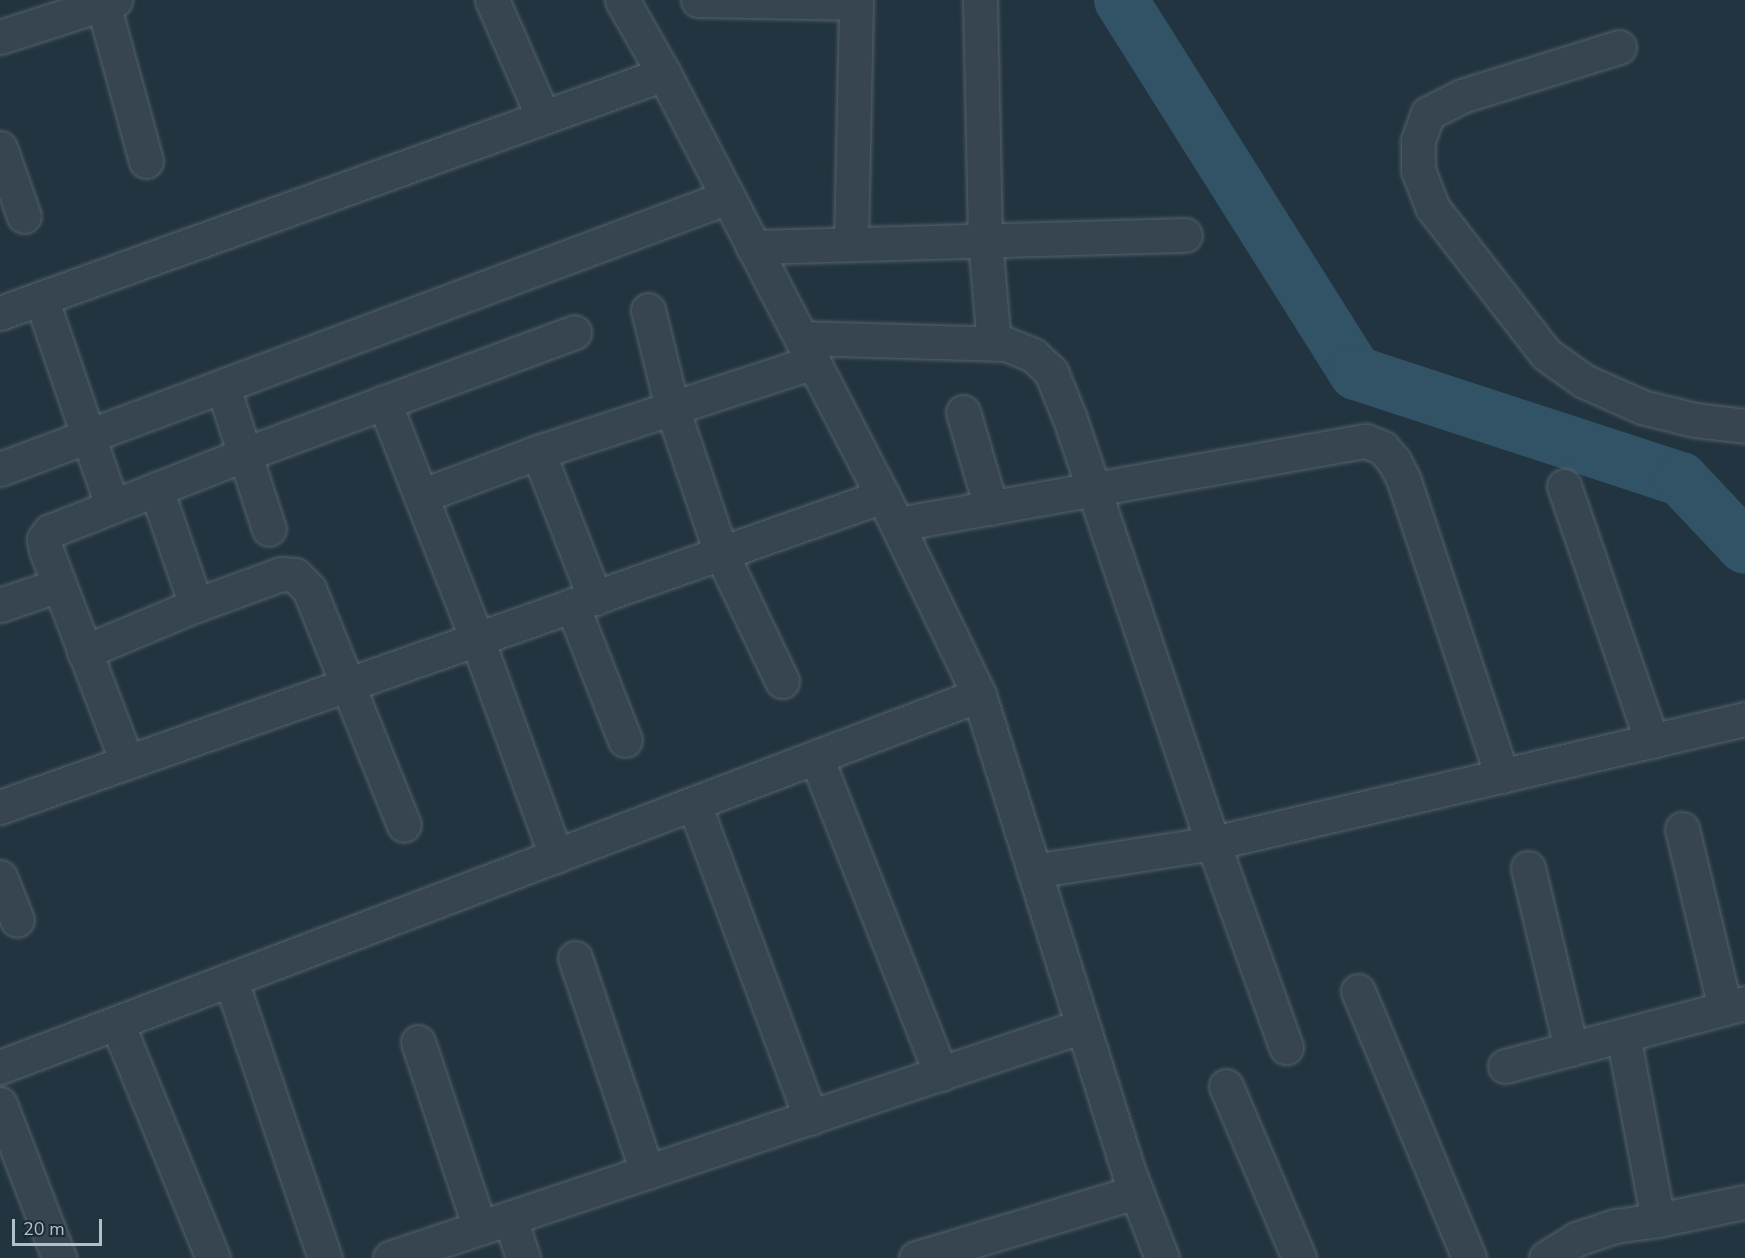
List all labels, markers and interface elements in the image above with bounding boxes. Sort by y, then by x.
scale bar [15,1207,105,1245]
text: 20 m [23,1217,65,1241]

